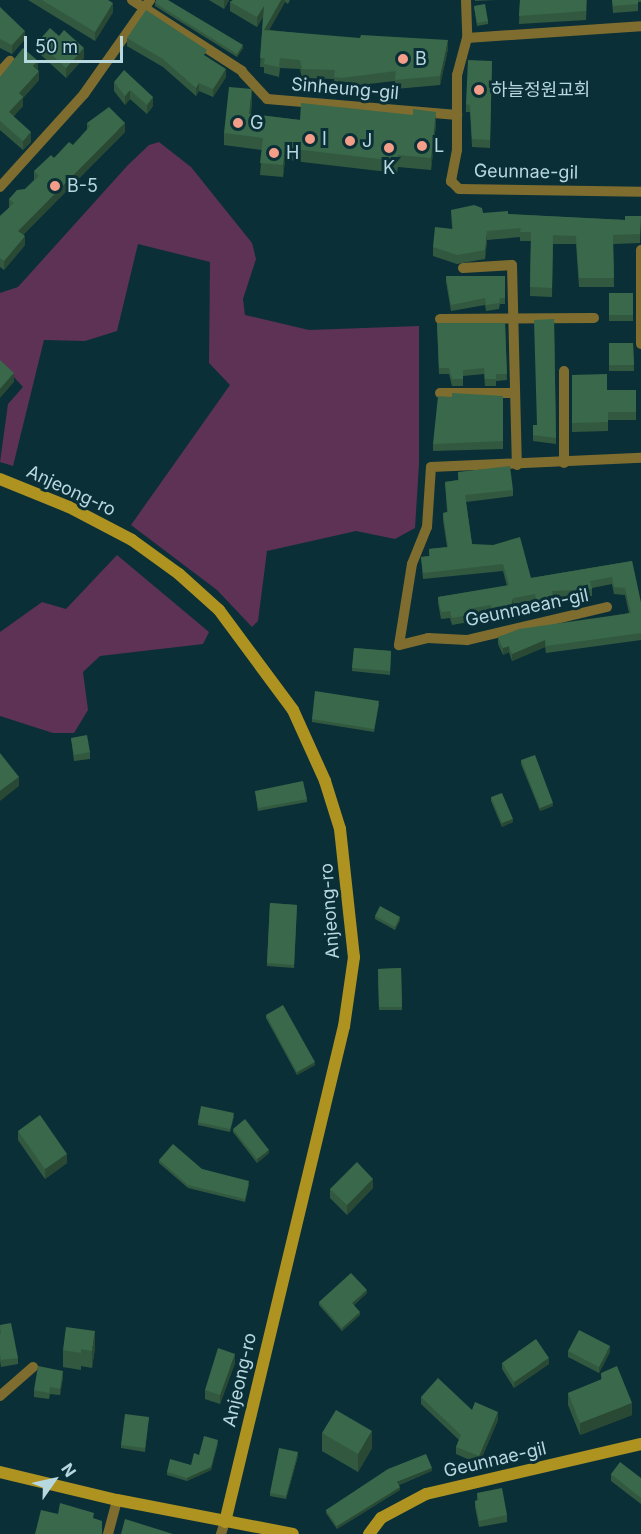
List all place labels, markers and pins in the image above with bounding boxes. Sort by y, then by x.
place label: B [415,48,427,70]
marker: B [396,52,410,66]
place label: 하늘정원교회 [491,79,590,101]
marker: 하늘정원교회 [472,83,486,97]
place label: G [250,112,263,134]
marker: G [231,116,245,130]
place label: I [322,128,327,150]
place label: J [362,130,372,152]
marker: I [303,132,317,146]
marker: J [343,134,357,148]
place label: L [434,135,444,157]
marker: L [415,139,429,153]
marker: K [382,141,396,155]
place label: H [286,142,299,164]
marker: H [267,146,281,160]
place label: K [383,157,395,179]
place label: B-5 [67,175,98,197]
marker: B-5 [48,179,62,193]

